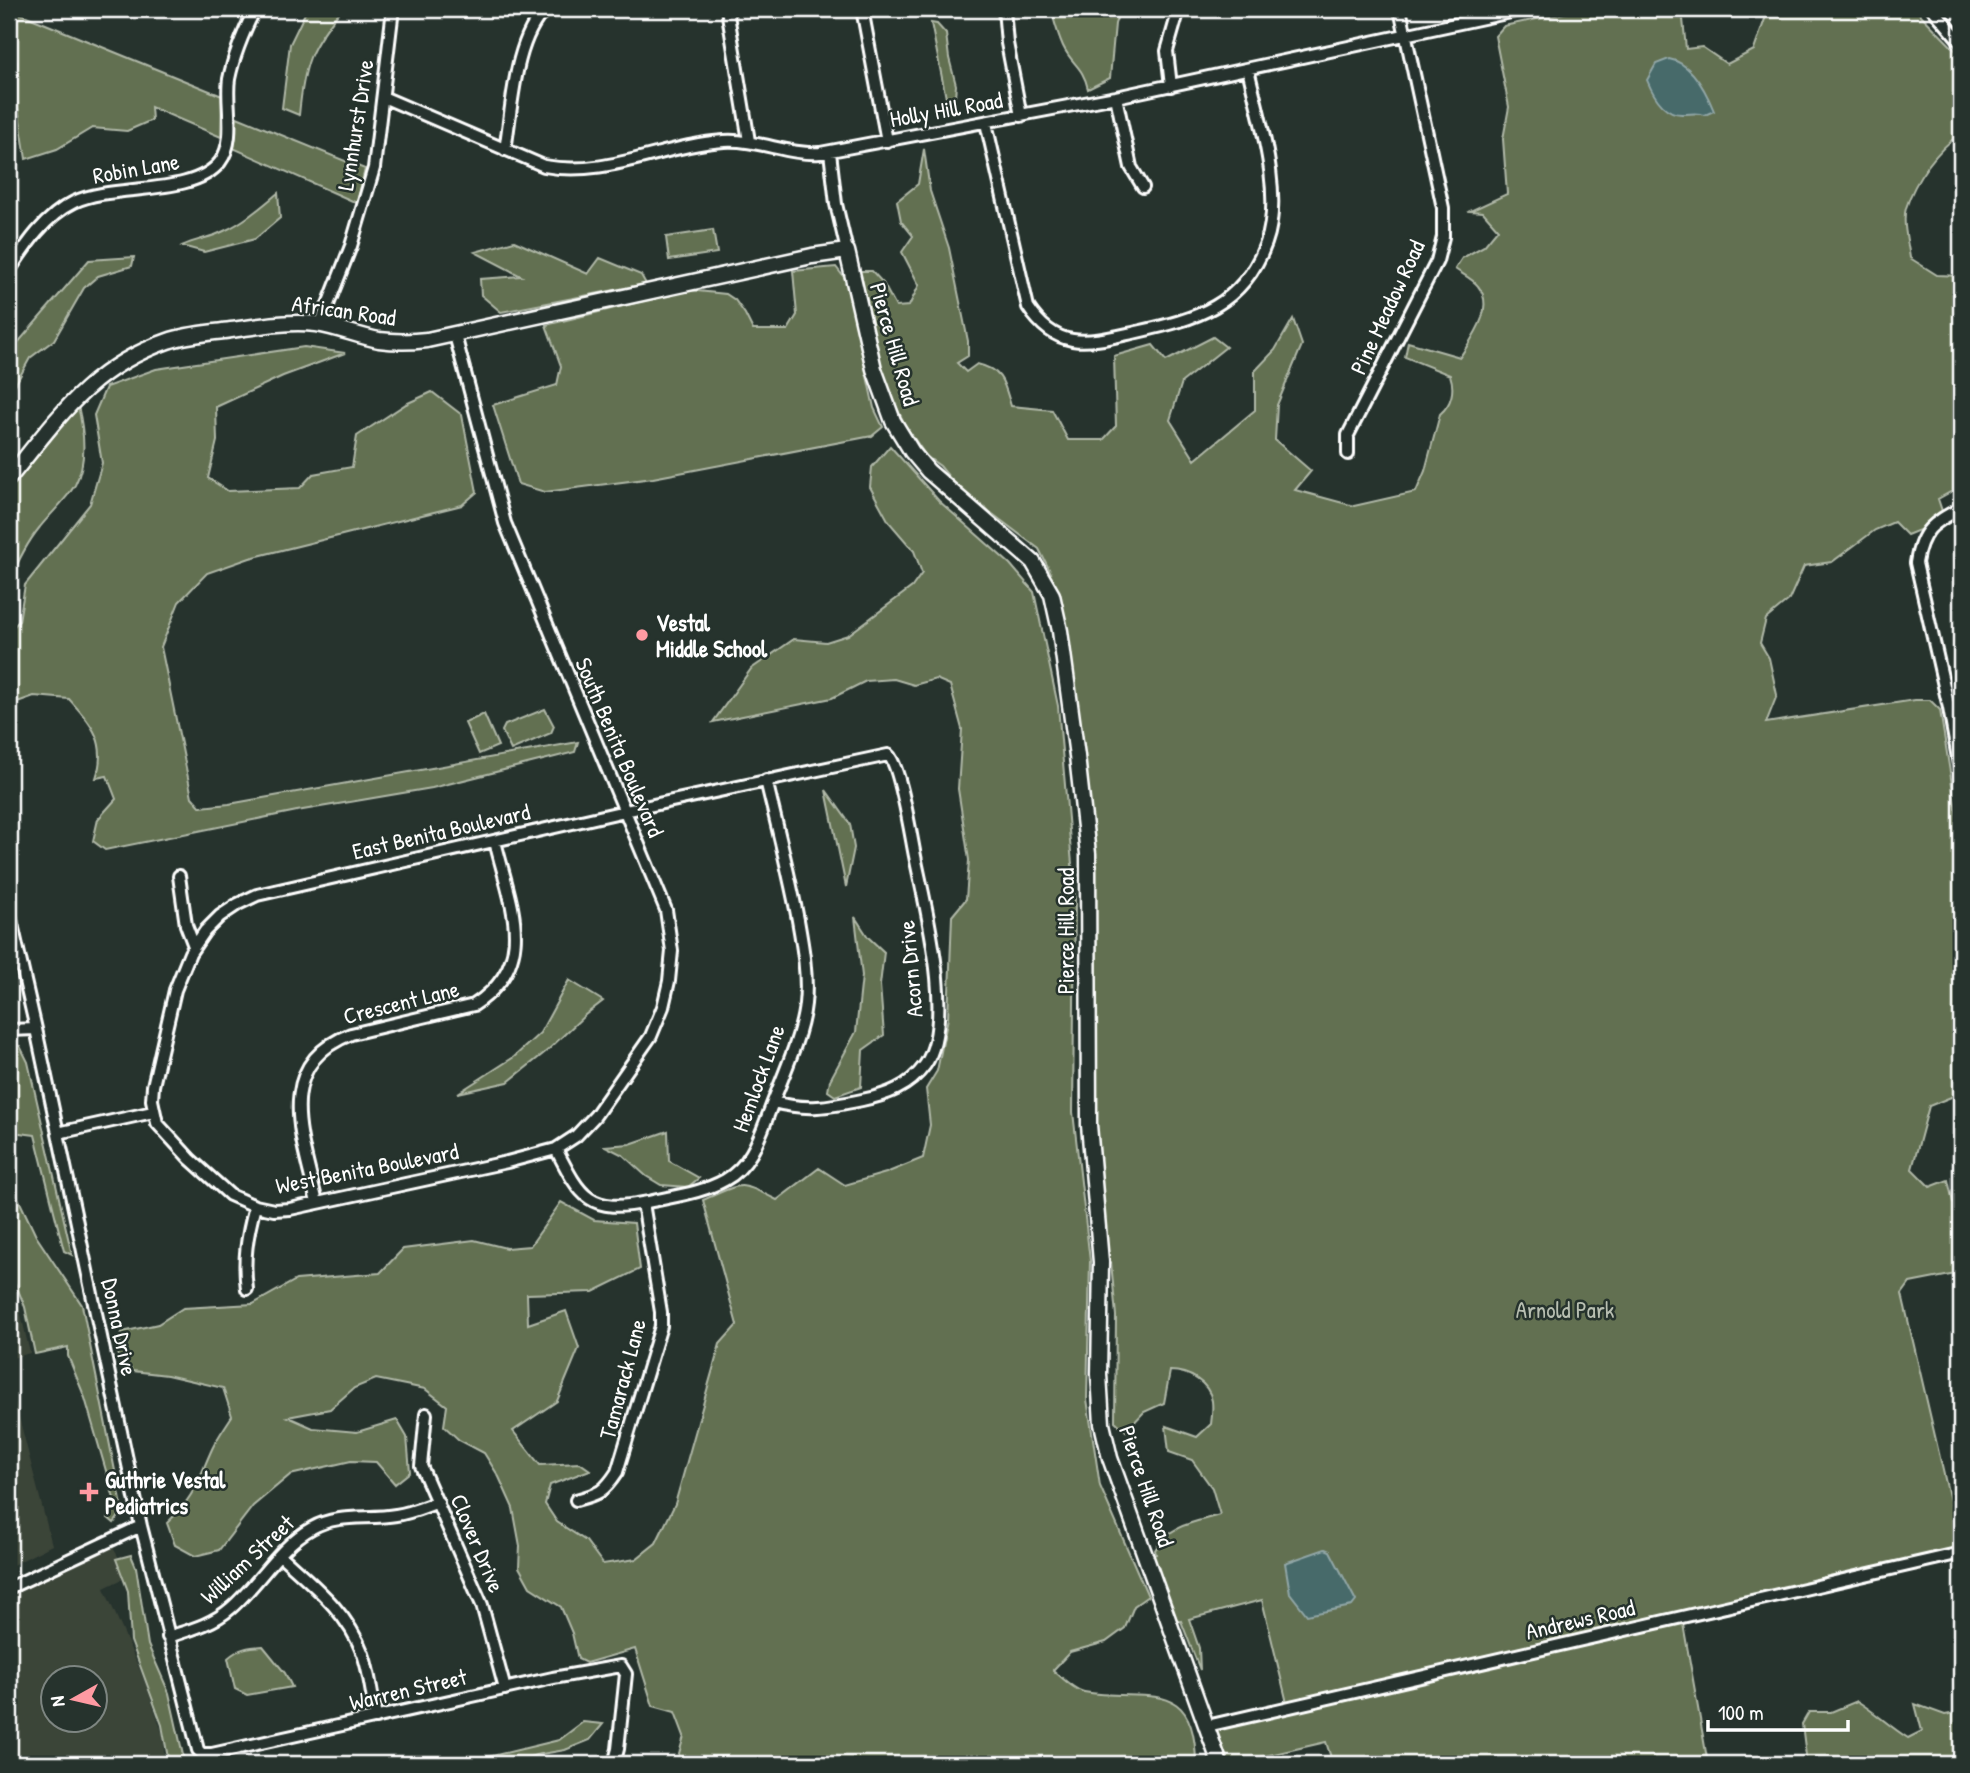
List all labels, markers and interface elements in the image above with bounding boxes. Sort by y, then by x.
street label: Lynnhurst Drive [329,57,381,193]
street label: Holly Hill Road [887,84,1005,134]
street label: Robin Lane [90,145,182,191]
street label: Pine Meadow Road [1342,235,1432,379]
street label: Pierce Hill Road [863,279,927,409]
street label: African Road [290,287,398,333]
place label: Vestal Middle School [656,607,768,664]
marker: Vestal Middle School [634,627,650,643]
street label: South Benita Boulevard [568,653,672,841]
street label: East Benita Boulevard [349,796,533,866]
street label: Pierce Hill Road [1050,868,1081,994]
street label: Acorn Drive [890,919,930,1019]
street label: Crescent Lane [340,973,462,1031]
street label: Hemlock Lane [724,1020,792,1136]
street label: West Benita Boulevard [273,1135,461,1201]
street label: Donna Drive [95,1276,145,1378]
park label: Arnold Park [1516,1294,1615,1325]
street label: Tamarack Lane [591,1315,653,1443]
street label: Pierce Hill Road [1112,1421,1182,1551]
place label: Guthrie Vestal Pediatrics [105,1464,226,1521]
marker: Guthrie Vestal Pediatrics [79,1482,99,1502]
street label: Clover Drive [443,1489,513,1597]
street label: William Street [193,1507,301,1611]
street label: Andrews Road [1522,1591,1638,1647]
street label: Warren Street [346,1660,471,1718]
north arrow [38,1664,108,1734]
scale bar [1708,1689,1848,1733]
text: N [44,1695,71,1708]
text: 100 m [1718,1698,1764,1727]

